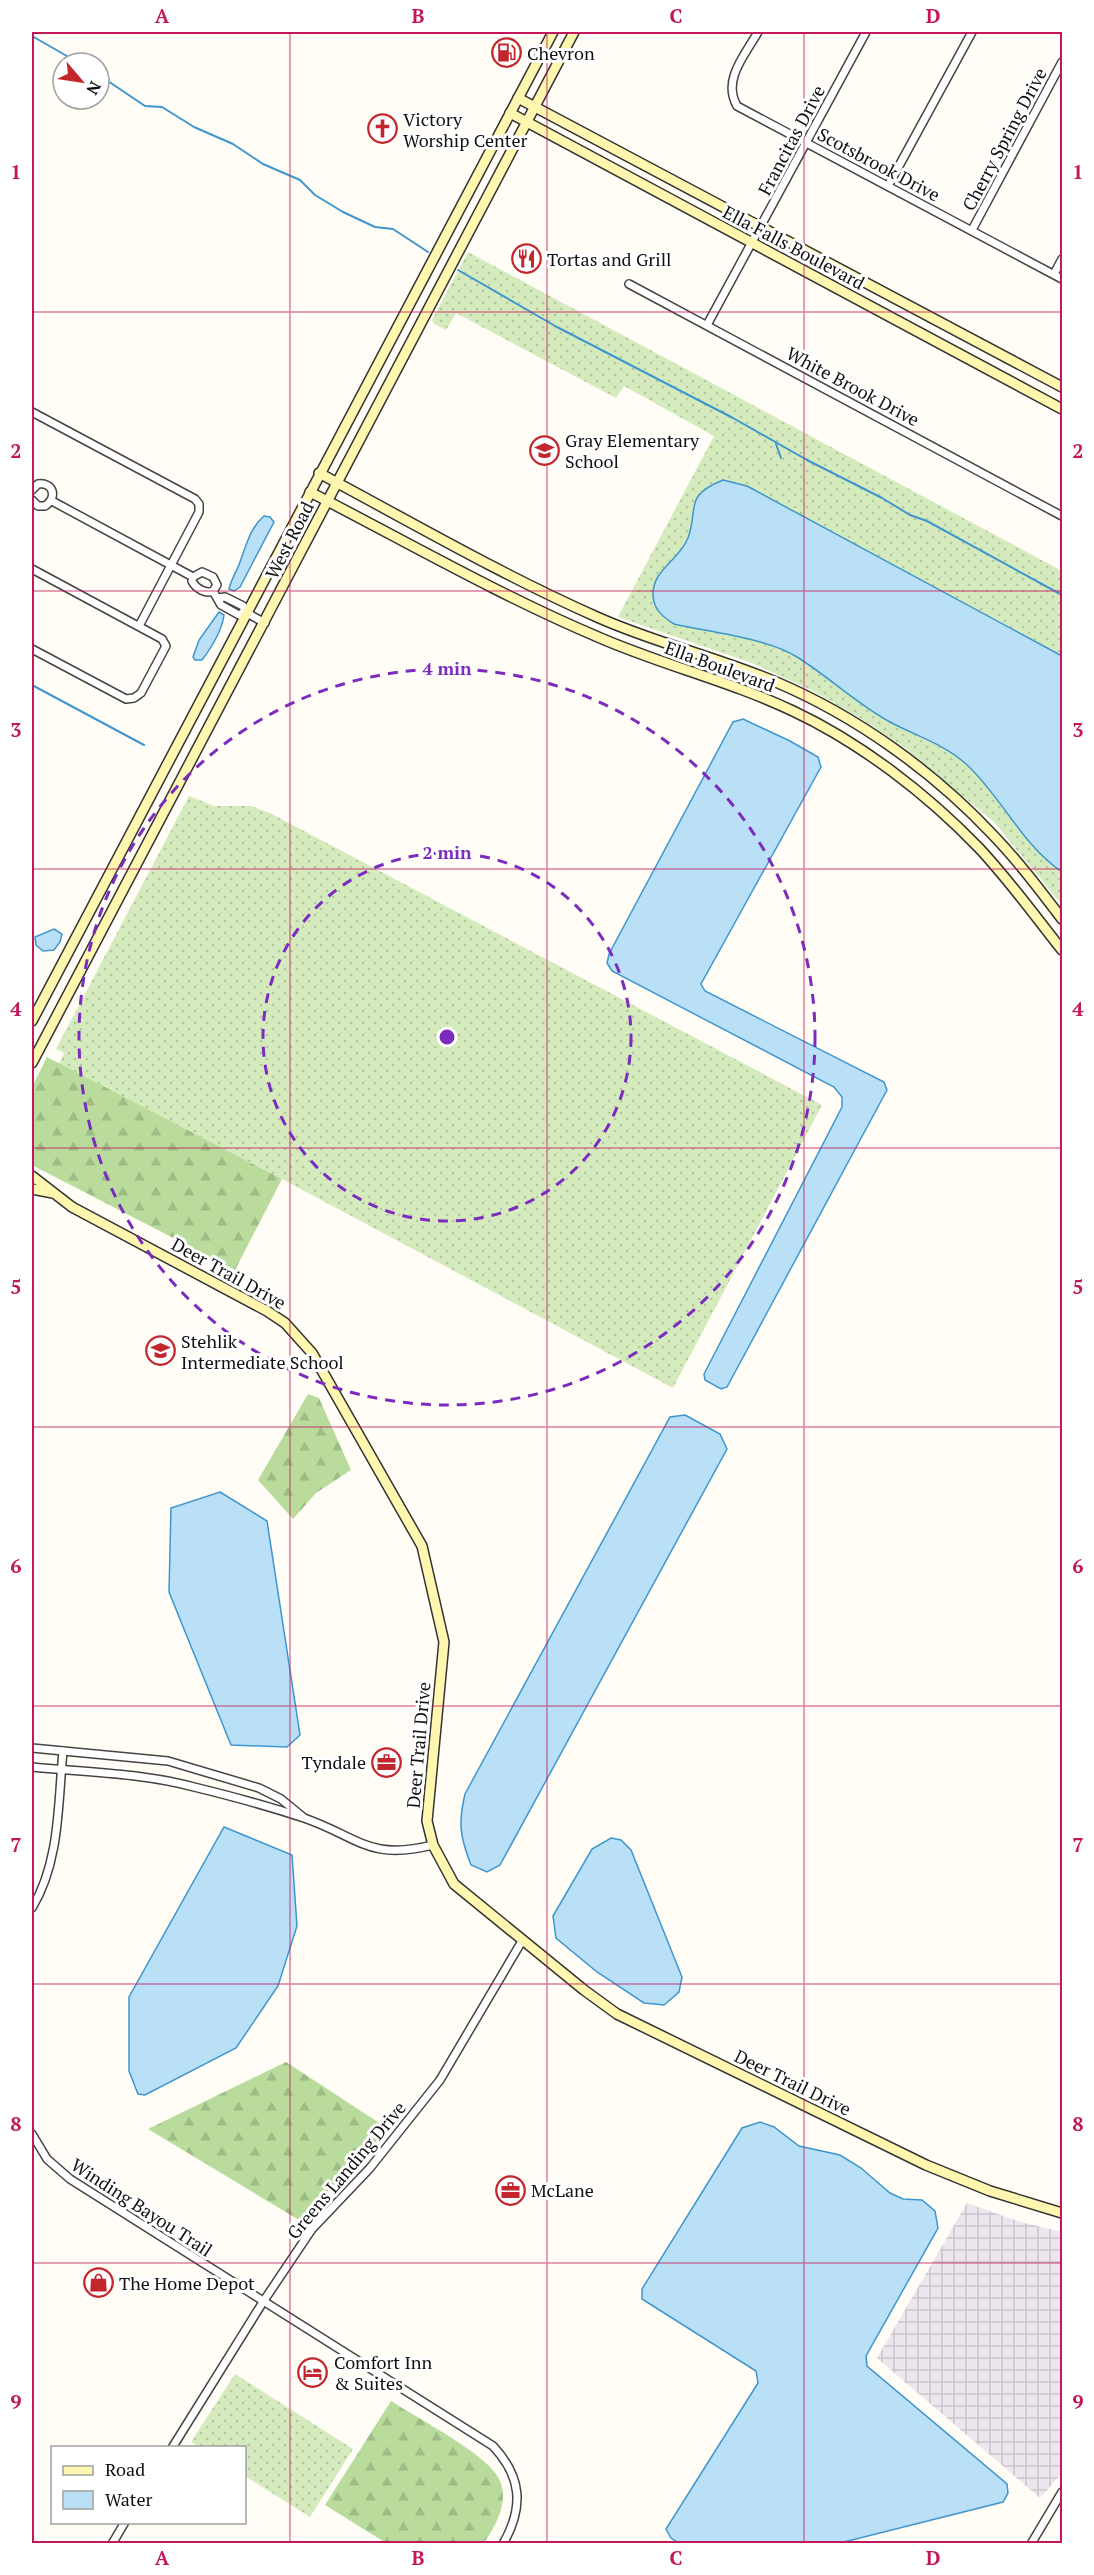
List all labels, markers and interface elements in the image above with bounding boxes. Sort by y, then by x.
text: A [155,2,170,29]
text: B [412,2,425,29]
text: C [669,2,683,29]
text: D [926,2,940,29]
fuel station icon: Chevron [490,37,522,69]
place label: Chevron [527,41,595,65]
north arrow [51,51,111,111]
street label: Cherry Spring Drive [956,63,1052,215]
text: N [82,78,107,99]
street label: Francitas Drive [752,81,830,199]
place label: Victory Worship Center [403,107,527,152]
church icon: Victory Worship Center [366,113,398,145]
street label: Scotsbrook Drive [814,122,944,206]
text: 1 [10,158,22,185]
text: 1 [1072,158,1084,185]
street label: Ella Falls Boulevard [719,199,869,295]
restaurant icon: Tortas and Grill [510,243,542,275]
place label: Tortas and Grill [547,247,672,271]
street label: White Brook Drive [782,341,924,431]
place label: Gray Elementary School [565,428,700,473]
school or university icon: Gray Elementary School [528,434,560,466]
text: 2 [10,437,22,464]
text: 2 [1072,437,1084,464]
street label: West Road [259,497,319,583]
street label: Ella Boulevard [662,635,778,697]
text: 4 min [422,656,472,680]
text: 3 [10,716,22,743]
text: 3 [1072,716,1084,743]
text: 2 min [422,840,472,864]
text: 4 [10,995,22,1022]
text: 4 [1072,995,1084,1022]
centre of rings [437,1027,457,1047]
street label: Deer Trail Drive [168,1232,290,1314]
text: 5 [10,1273,22,1300]
text: 5 [1072,1273,1084,1300]
place label: Stehlik Intermediate School [181,1329,344,1374]
school or university icon: Stehlik Intermediate School [144,1335,176,1367]
text: 6 [10,1552,22,1579]
text: 6 [1072,1552,1084,1579]
street label: Deer Trail Drive [401,1681,435,1809]
office icon: Tyndale [371,1746,403,1778]
place label: Tyndale [302,1750,366,1774]
text: 7 [10,1831,22,1858]
text: 7 [1072,1831,1084,1858]
street label: Deer Trail Drive [731,2043,855,2121]
street label: Greens Landing Drive [281,2096,411,2244]
text: 8 [10,2110,22,2137]
text: 8 [1072,2110,1084,2137]
street label: Winding Bayou Trail [67,2152,217,2262]
office icon: McLane [494,2174,526,2206]
place label: McLane [531,2178,594,2202]
shop icon: The Home Depot [82,2267,114,2299]
place label: The Home Depot [119,2271,255,2295]
place label: Comfort Inn & Suites [334,2350,432,2395]
hotel icon: Comfort Inn & Suites [297,2356,329,2388]
text: 9 [10,2388,22,2415]
text: 9 [1072,2388,1084,2415]
legend [51,2446,246,2524]
text: Road [105,2457,145,2481]
text: Water [105,2487,152,2511]
text: A [155,2544,170,2571]
text: B [412,2544,425,2571]
text: C [669,2544,683,2571]
text: D [926,2544,940,2571]

